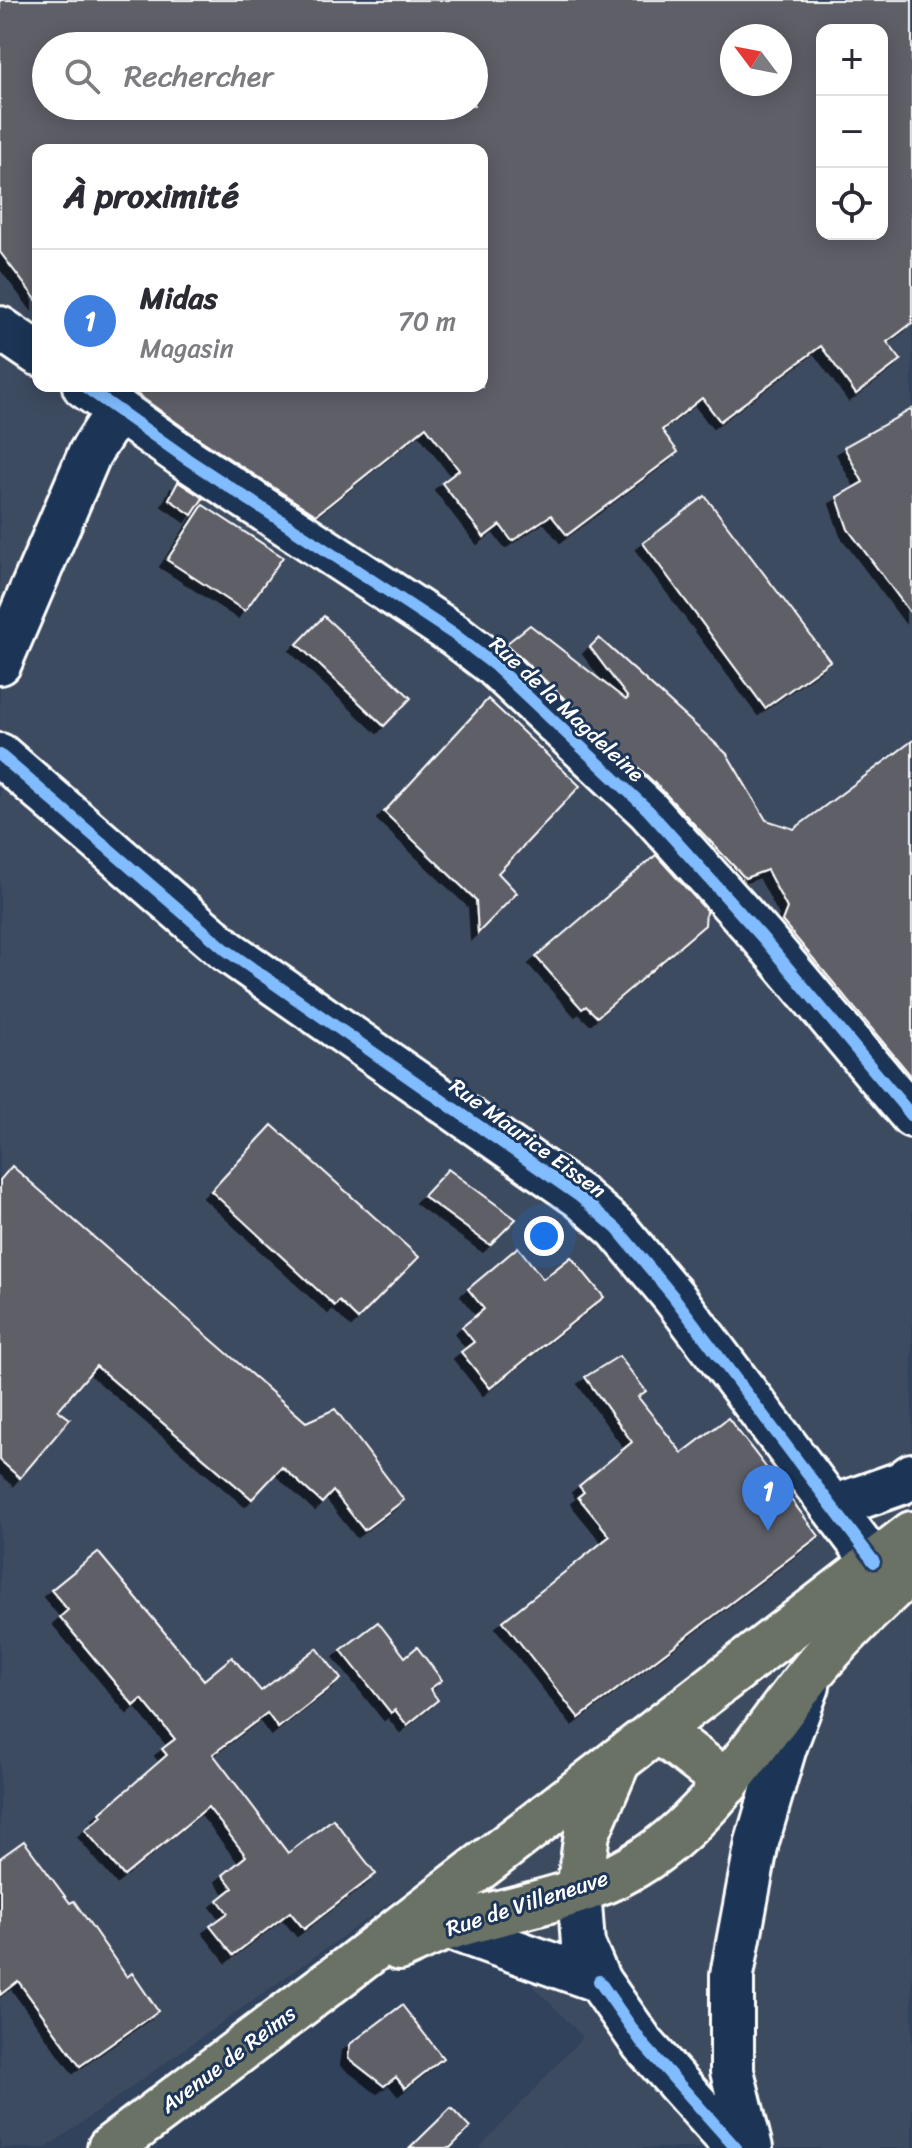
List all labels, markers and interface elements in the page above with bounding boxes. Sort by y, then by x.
north arrow [720,24,792,96]
map controls [816,24,888,240]
button: + [816,24,888,96]
search box [32,32,488,120]
text: Rechercher [124,49,274,103]
icon: search [60,54,104,98]
button: − [816,96,888,168]
text: À proximité [64,166,239,226]
button: locate [816,168,888,240]
text: Midas [140,271,217,325]
text: 1 [84,298,96,344]
text: 70 m [398,298,456,344]
text: Magasin [140,325,234,371]
street label: Rue de la Magdeleine [480,626,654,792]
street label: Rue Maurice Eissen [441,1067,615,1209]
your location [524,1216,564,1256]
pin: 1 [742,1465,794,1531]
street label: Rue de Villeneuve [441,1858,613,1948]
street label: Avenue de Reims [151,1994,305,2124]

